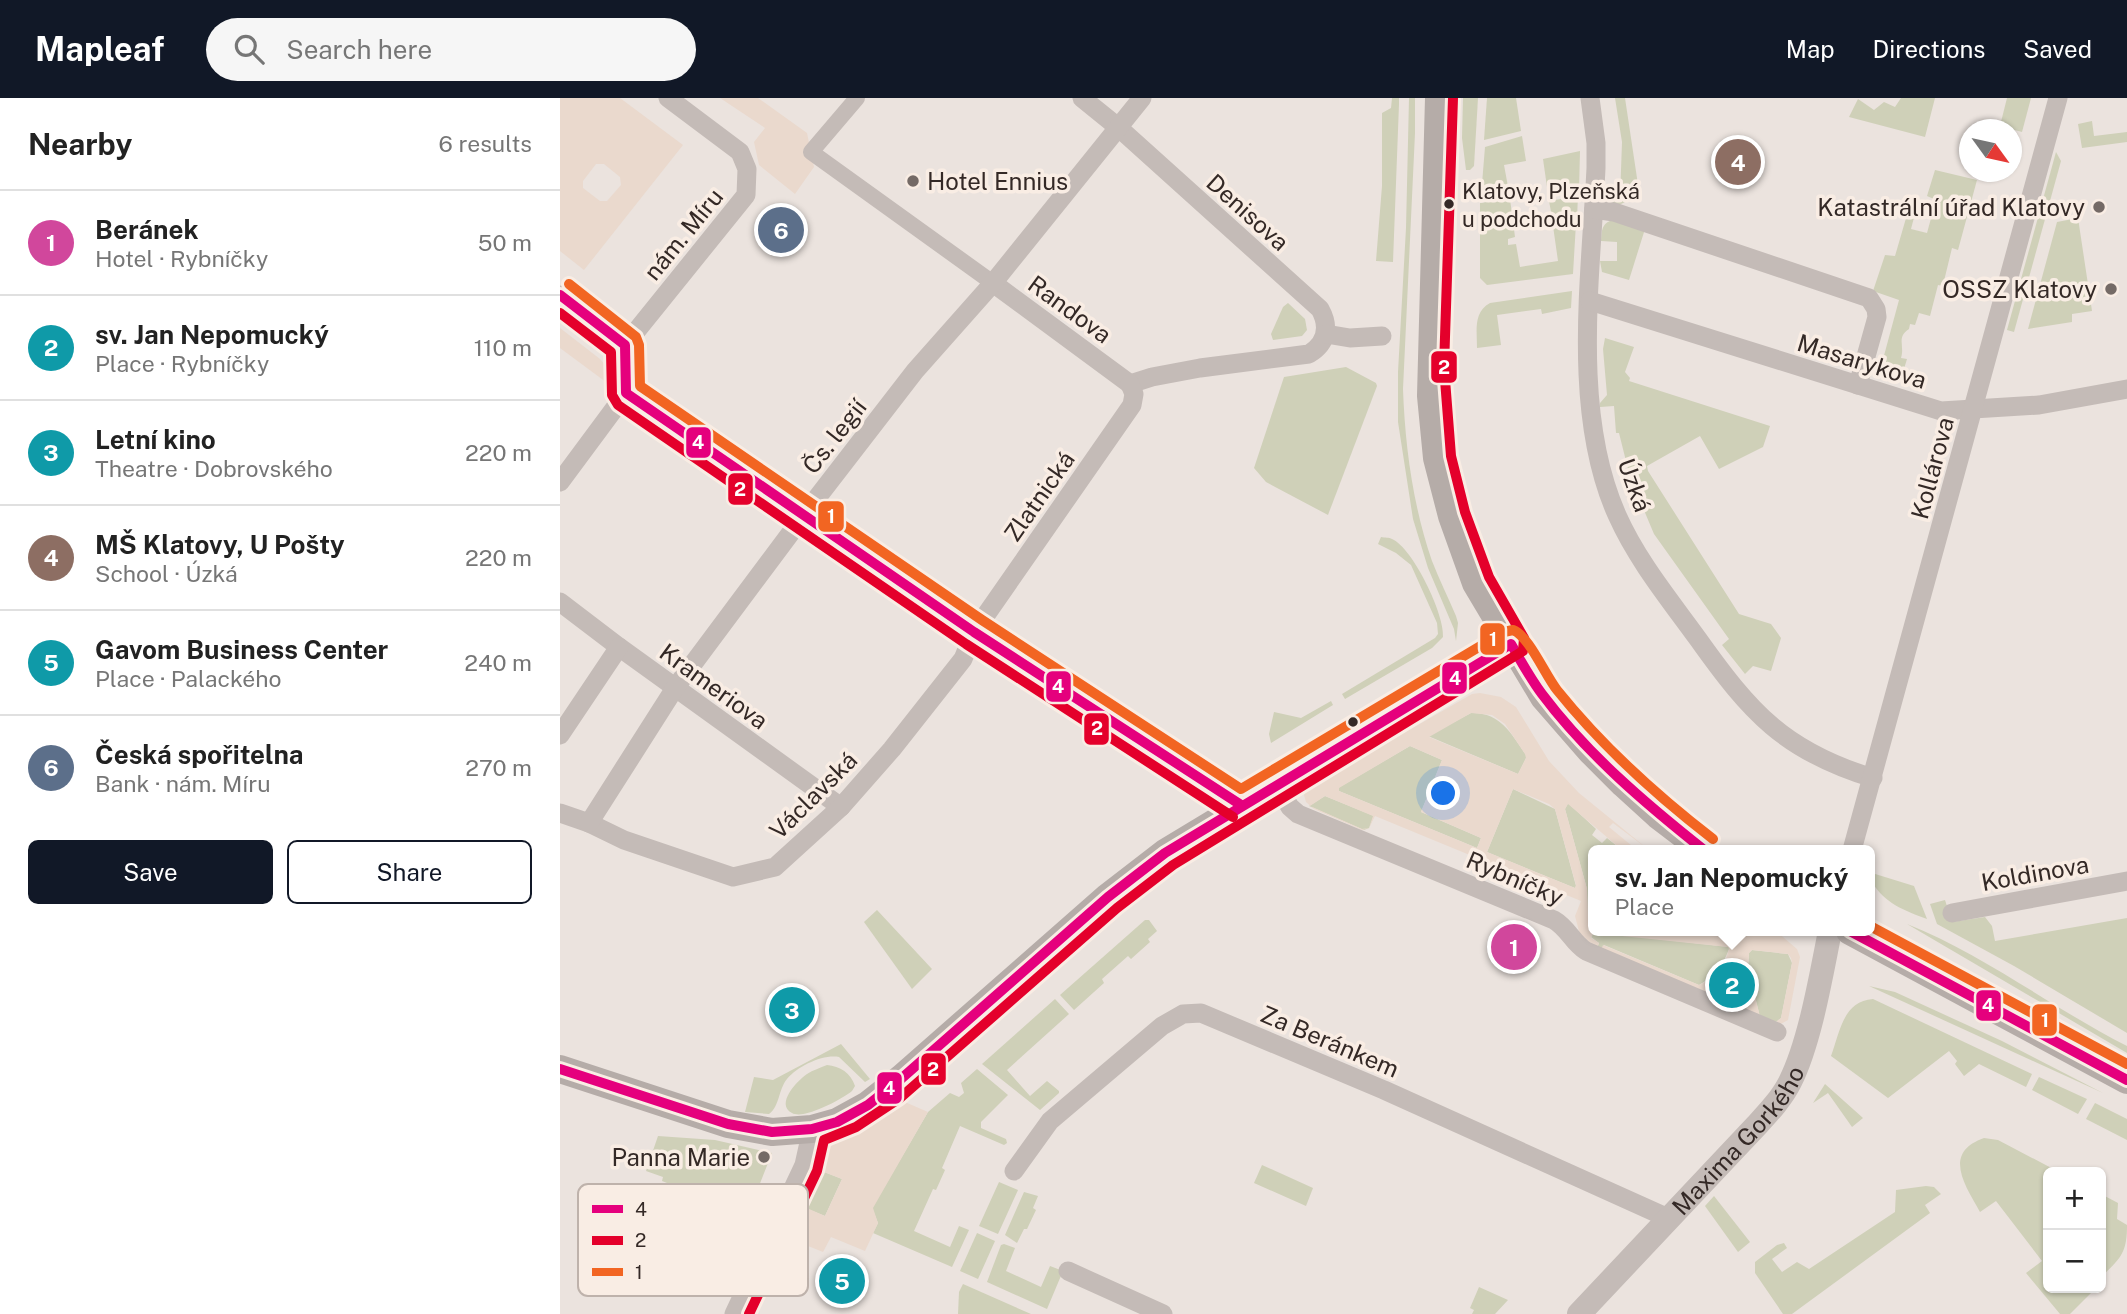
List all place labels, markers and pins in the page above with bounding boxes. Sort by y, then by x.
pin: 4 [1715,136,1761,188]
place label: Hotel Ennius [927,167,1068,195]
marker: Hotel Ennius [905,173,921,189]
place label: Klatovy, Plzeňská u podchodu [1462,178,1640,232]
place label: Katastrální úřad Klatovy [1817,193,2085,221]
marker: Klatovy, Plzeňská u podchodu [1442,197,1456,211]
marker: Katastrální úřad Klatovy [2091,199,2107,215]
pin: 6 [758,204,804,256]
place label: OSSZ Klatovy [1942,275,2097,303]
marker: OSSZ Klatovy [2103,281,2119,297]
unlabelled marker [1346,715,1360,729]
pin: 1 [1491,921,1537,973]
pin: 2 [1709,959,1755,1011]
pin: 3 [769,984,815,1036]
place label: Panna Marie [612,1143,750,1171]
marker: Panna Marie [756,1149,772,1165]
pin: 5 [819,1255,865,1307]

